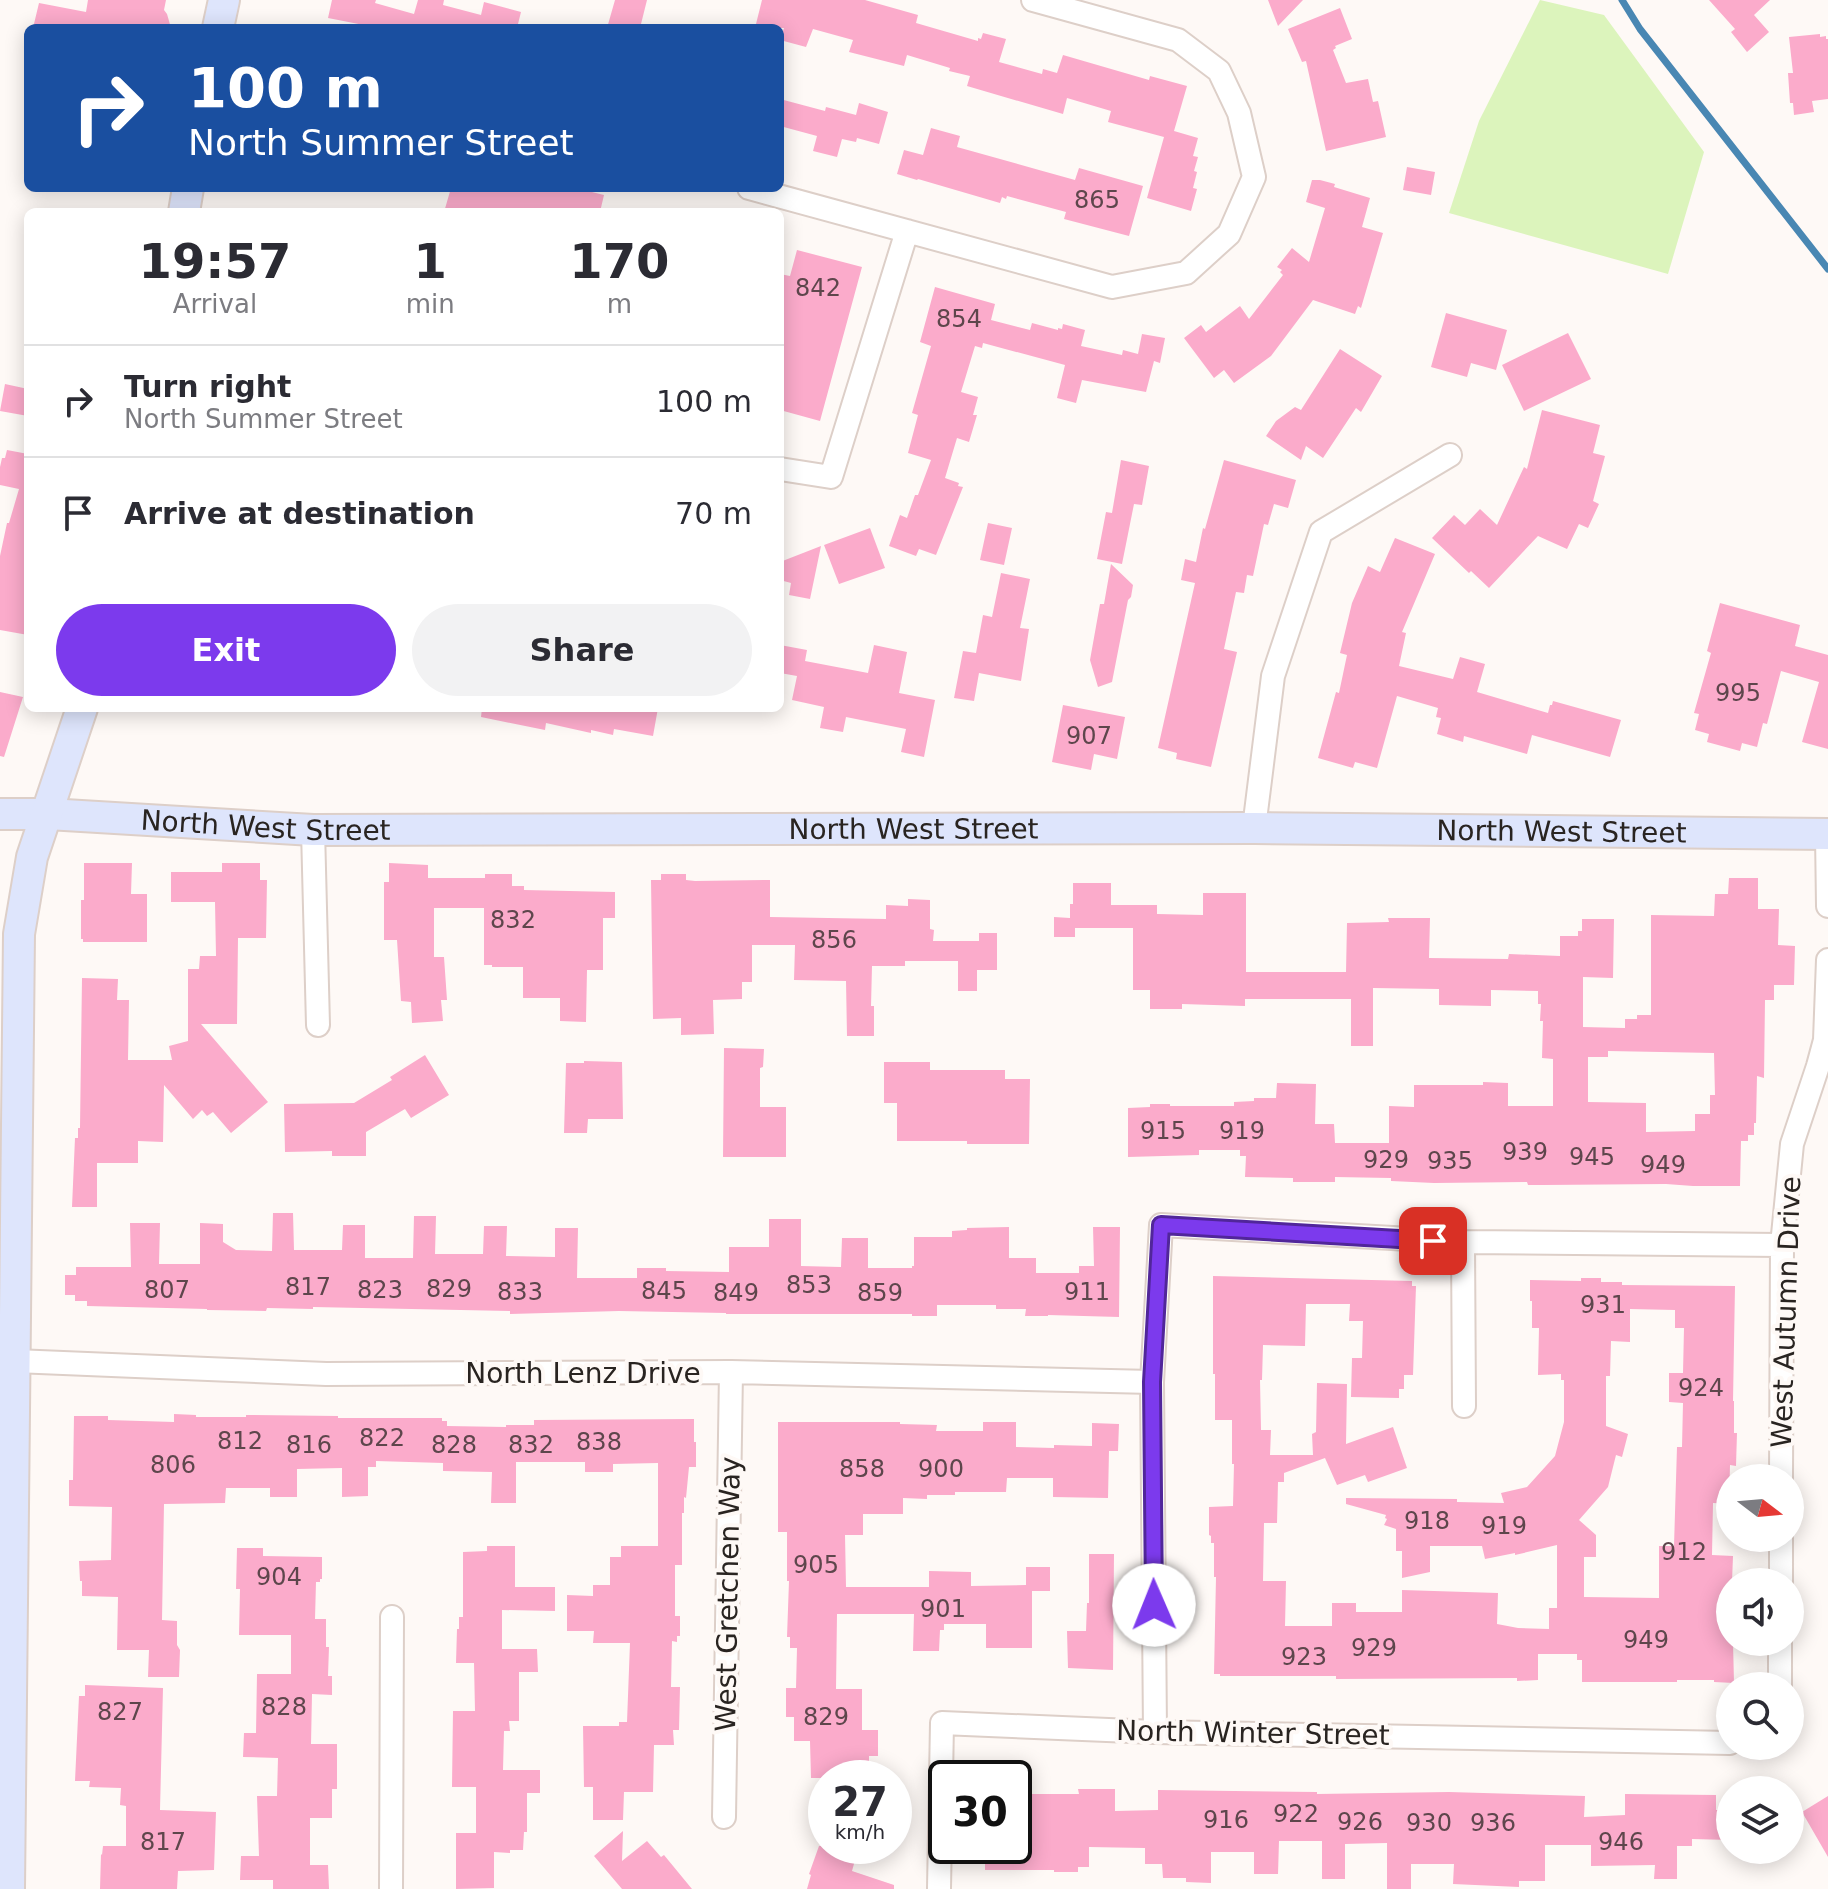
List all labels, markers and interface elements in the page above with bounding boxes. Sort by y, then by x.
text: 100 m [188,55,383,120]
icon: right [56,56,160,160]
text: North Summer Street [188,122,574,163]
house number: 865 [1074,186,1120,214]
text: 19:57 [138,233,291,289]
text: 1 [414,233,447,289]
text: 170 [569,233,669,289]
house number: 842 [795,274,841,302]
text: Arrival [173,289,257,319]
text: min [406,289,455,319]
text: m [607,289,632,319]
house number: 854 [936,305,982,333]
text: Turn right [124,369,291,404]
icon: right [56,379,100,423]
text: 100 m [656,384,752,419]
text: North Summer Street [124,404,403,434]
icon: arrive [56,491,100,535]
text: Arrive at destination [124,496,475,531]
text: 70 m [675,496,752,531]
button: Exit [56,604,396,696]
button: Share [412,604,752,696]
house number: 995 [1715,679,1761,707]
house number: 907 [1066,722,1112,750]
street label: North West Street [140,803,391,847]
street label: North West Street [788,812,1039,845]
street label: North West Street [1436,813,1687,849]
house number: 832 [490,906,536,934]
house number: 856 [811,926,857,954]
house number: 915 [1140,1117,1186,1145]
house number: 919 [1219,1117,1265,1145]
house number: 939 [1502,1138,1548,1166]
house number: 945 [1569,1143,1615,1171]
house number: 929 [1363,1146,1409,1174]
house number: 935 [1427,1147,1473,1175]
house number: 949 [1640,1151,1686,1179]
street label: West Autumn Drive [1765,1176,1807,1448]
pin [1399,1207,1467,1275]
icon: arrive [1411,1219,1455,1263]
house number: 853 [786,1271,832,1299]
house number: 817 [285,1273,331,1301]
house number: 829 [426,1275,472,1303]
house number: 807 [144,1276,190,1304]
house number: 823 [357,1276,403,1304]
house number: 845 [641,1277,687,1305]
house number: 833 [497,1278,543,1306]
house number: 911 [1064,1278,1110,1306]
house number: 849 [713,1279,759,1307]
house number: 859 [857,1279,903,1307]
house number: 931 [1580,1291,1626,1319]
street label: North Lenz Drive [465,1357,701,1390]
house number: 924 [1678,1374,1724,1402]
house number: 822 [359,1424,405,1452]
house number: 812 [217,1427,263,1455]
house number: 838 [576,1428,622,1456]
house number: 816 [286,1431,332,1459]
house number: 828 [431,1431,477,1459]
house number: 832 [508,1431,554,1459]
house number: 806 [150,1451,196,1479]
house number: 858 [839,1455,885,1483]
house number: 900 [918,1455,964,1483]
street label: West Gretchen Way [709,1456,747,1732]
north arrow [1716,1464,1804,1552]
map controls [1716,1464,1804,1864]
house number: 918 [1404,1507,1450,1535]
house number: 919 [1481,1512,1527,1540]
house number: 912 [1661,1538,1707,1566]
house number: 905 [793,1551,839,1579]
house number: 904 [256,1563,302,1591]
position arrow [1112,1563,1196,1647]
button: sound [1716,1568,1804,1656]
house number: 901 [920,1595,966,1623]
house number: 949 [1623,1626,1669,1654]
house number: 929 [1351,1634,1397,1662]
house number: 923 [1281,1643,1327,1671]
button: search [1716,1672,1804,1760]
house number: 828 [261,1693,307,1721]
house number: 827 [97,1698,143,1726]
house number: 829 [803,1703,849,1731]
street label: North Winter Street [1116,1714,1390,1752]
speed limit sign: 30 [928,1760,1032,1864]
button: layers [1716,1776,1804,1864]
text: 27 [832,1779,888,1825]
house number: 922 [1273,1800,1319,1828]
house number: 916 [1203,1806,1249,1834]
house number: 926 [1337,1808,1383,1836]
house number: 930 [1406,1809,1452,1837]
house number: 936 [1470,1809,1516,1837]
text: km/h [835,1820,885,1844]
house number: 817 [140,1828,186,1856]
house number: 946 [1598,1828,1644,1856]

